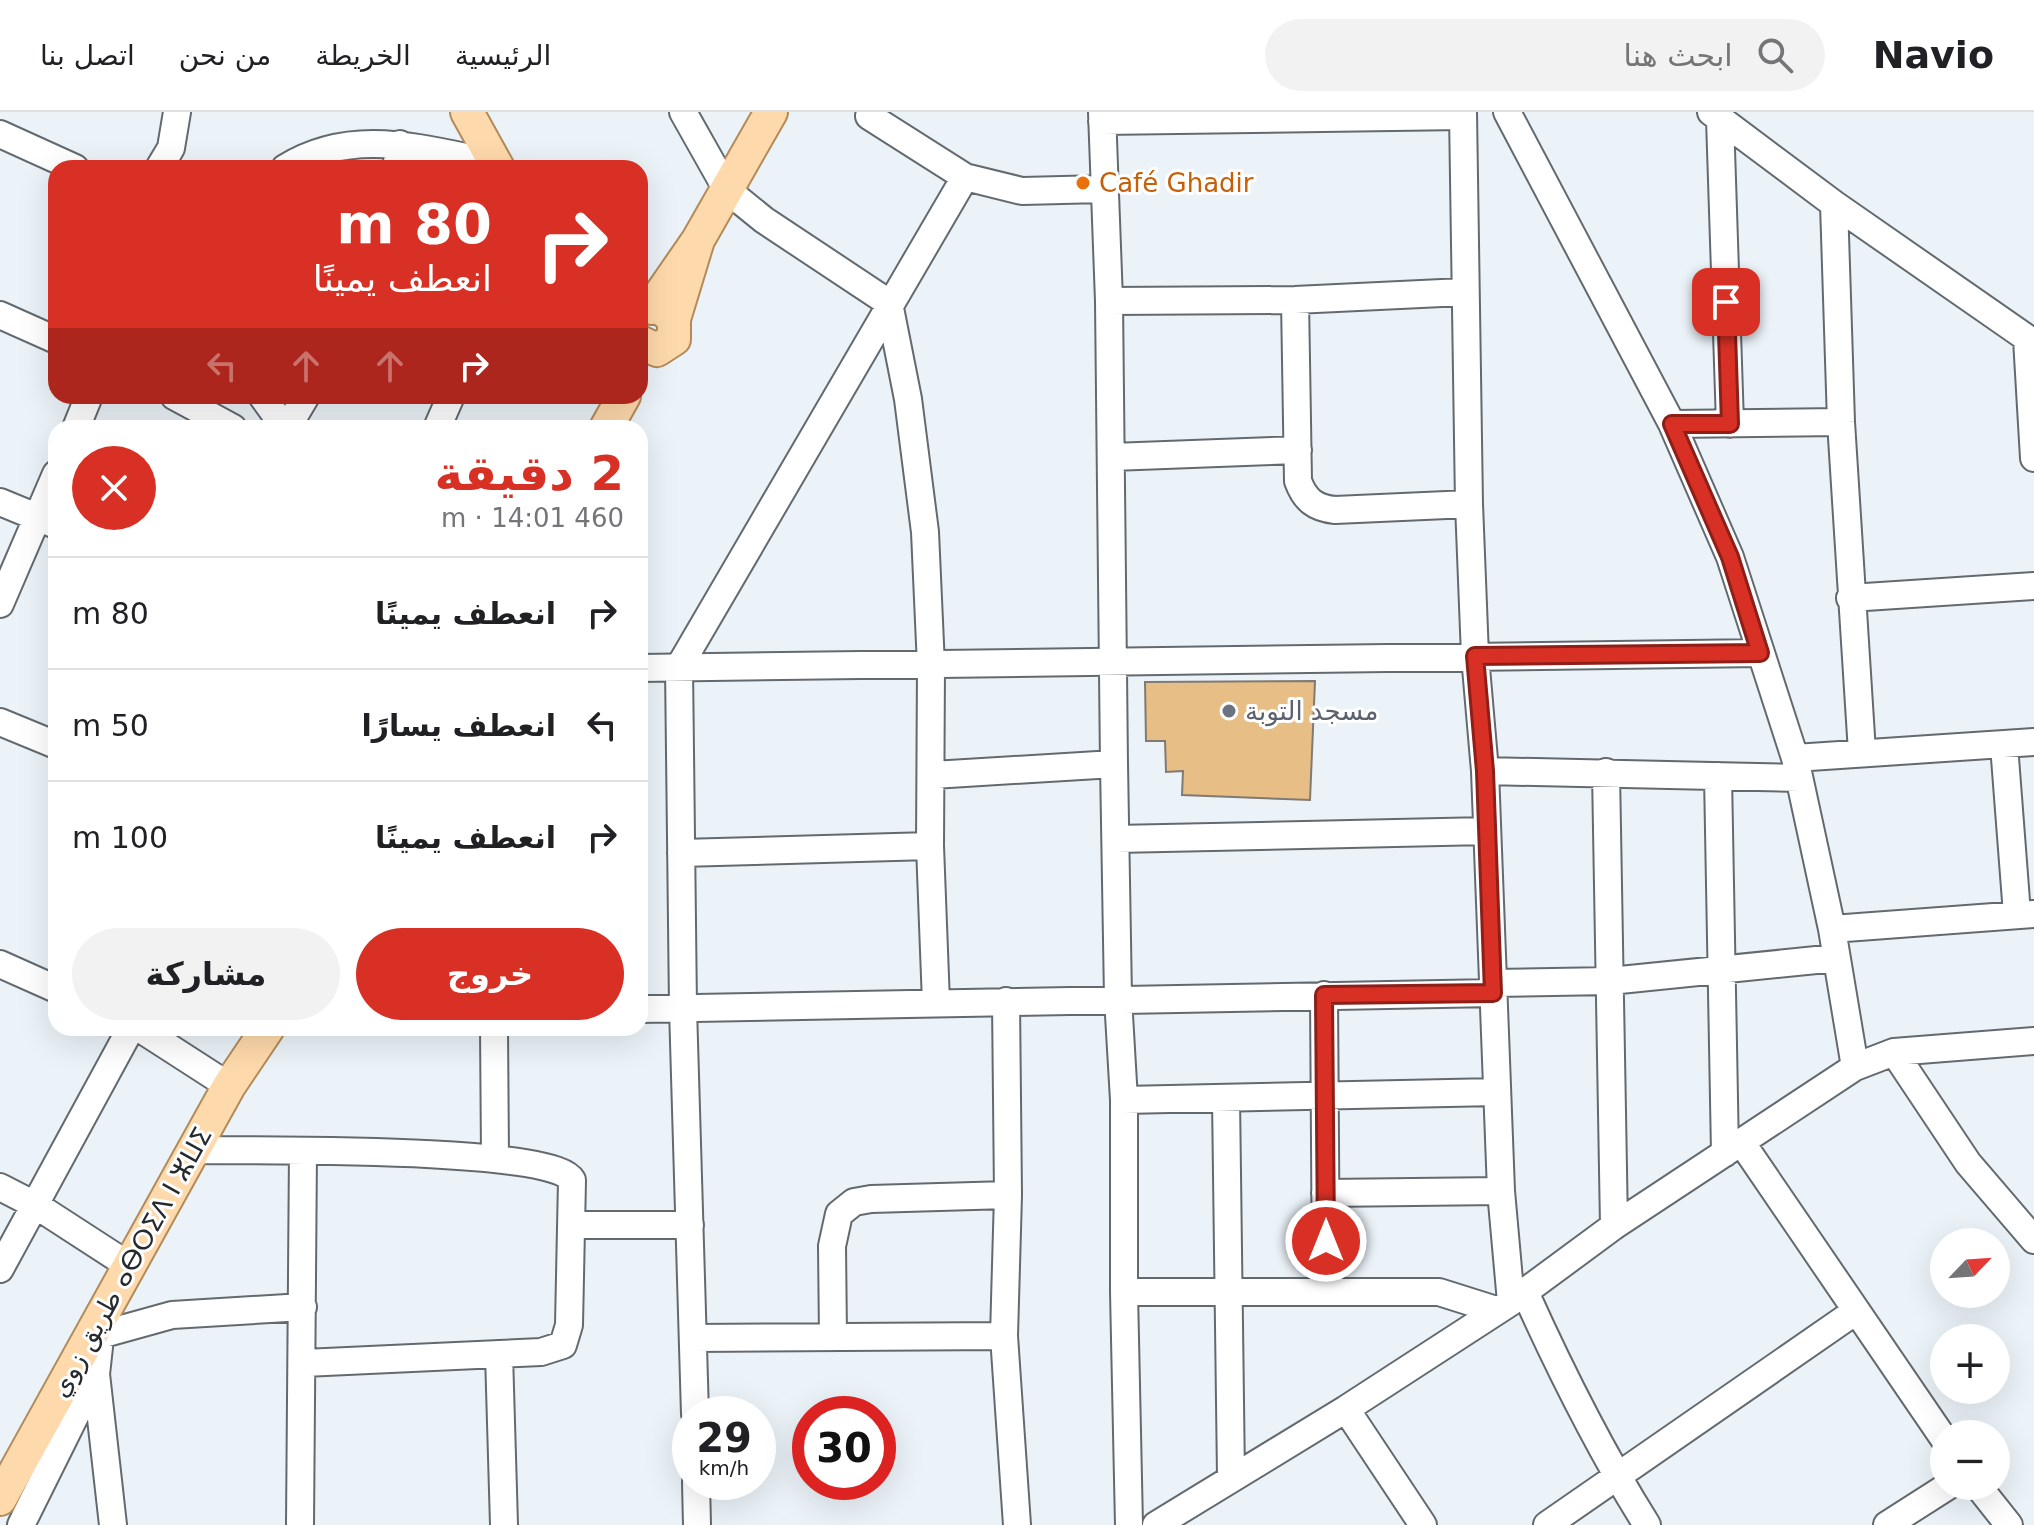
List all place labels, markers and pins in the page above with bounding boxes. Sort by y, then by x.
place label: Café Ghadir [1099,168,1254,198]
marker: Café Ghadir [1074,174,1092,192]
pin [1692,268,1760,336]
place label: مسجد التوبة [1245,696,1378,727]
marker: مسجد التوبة [1220,702,1238,720]

